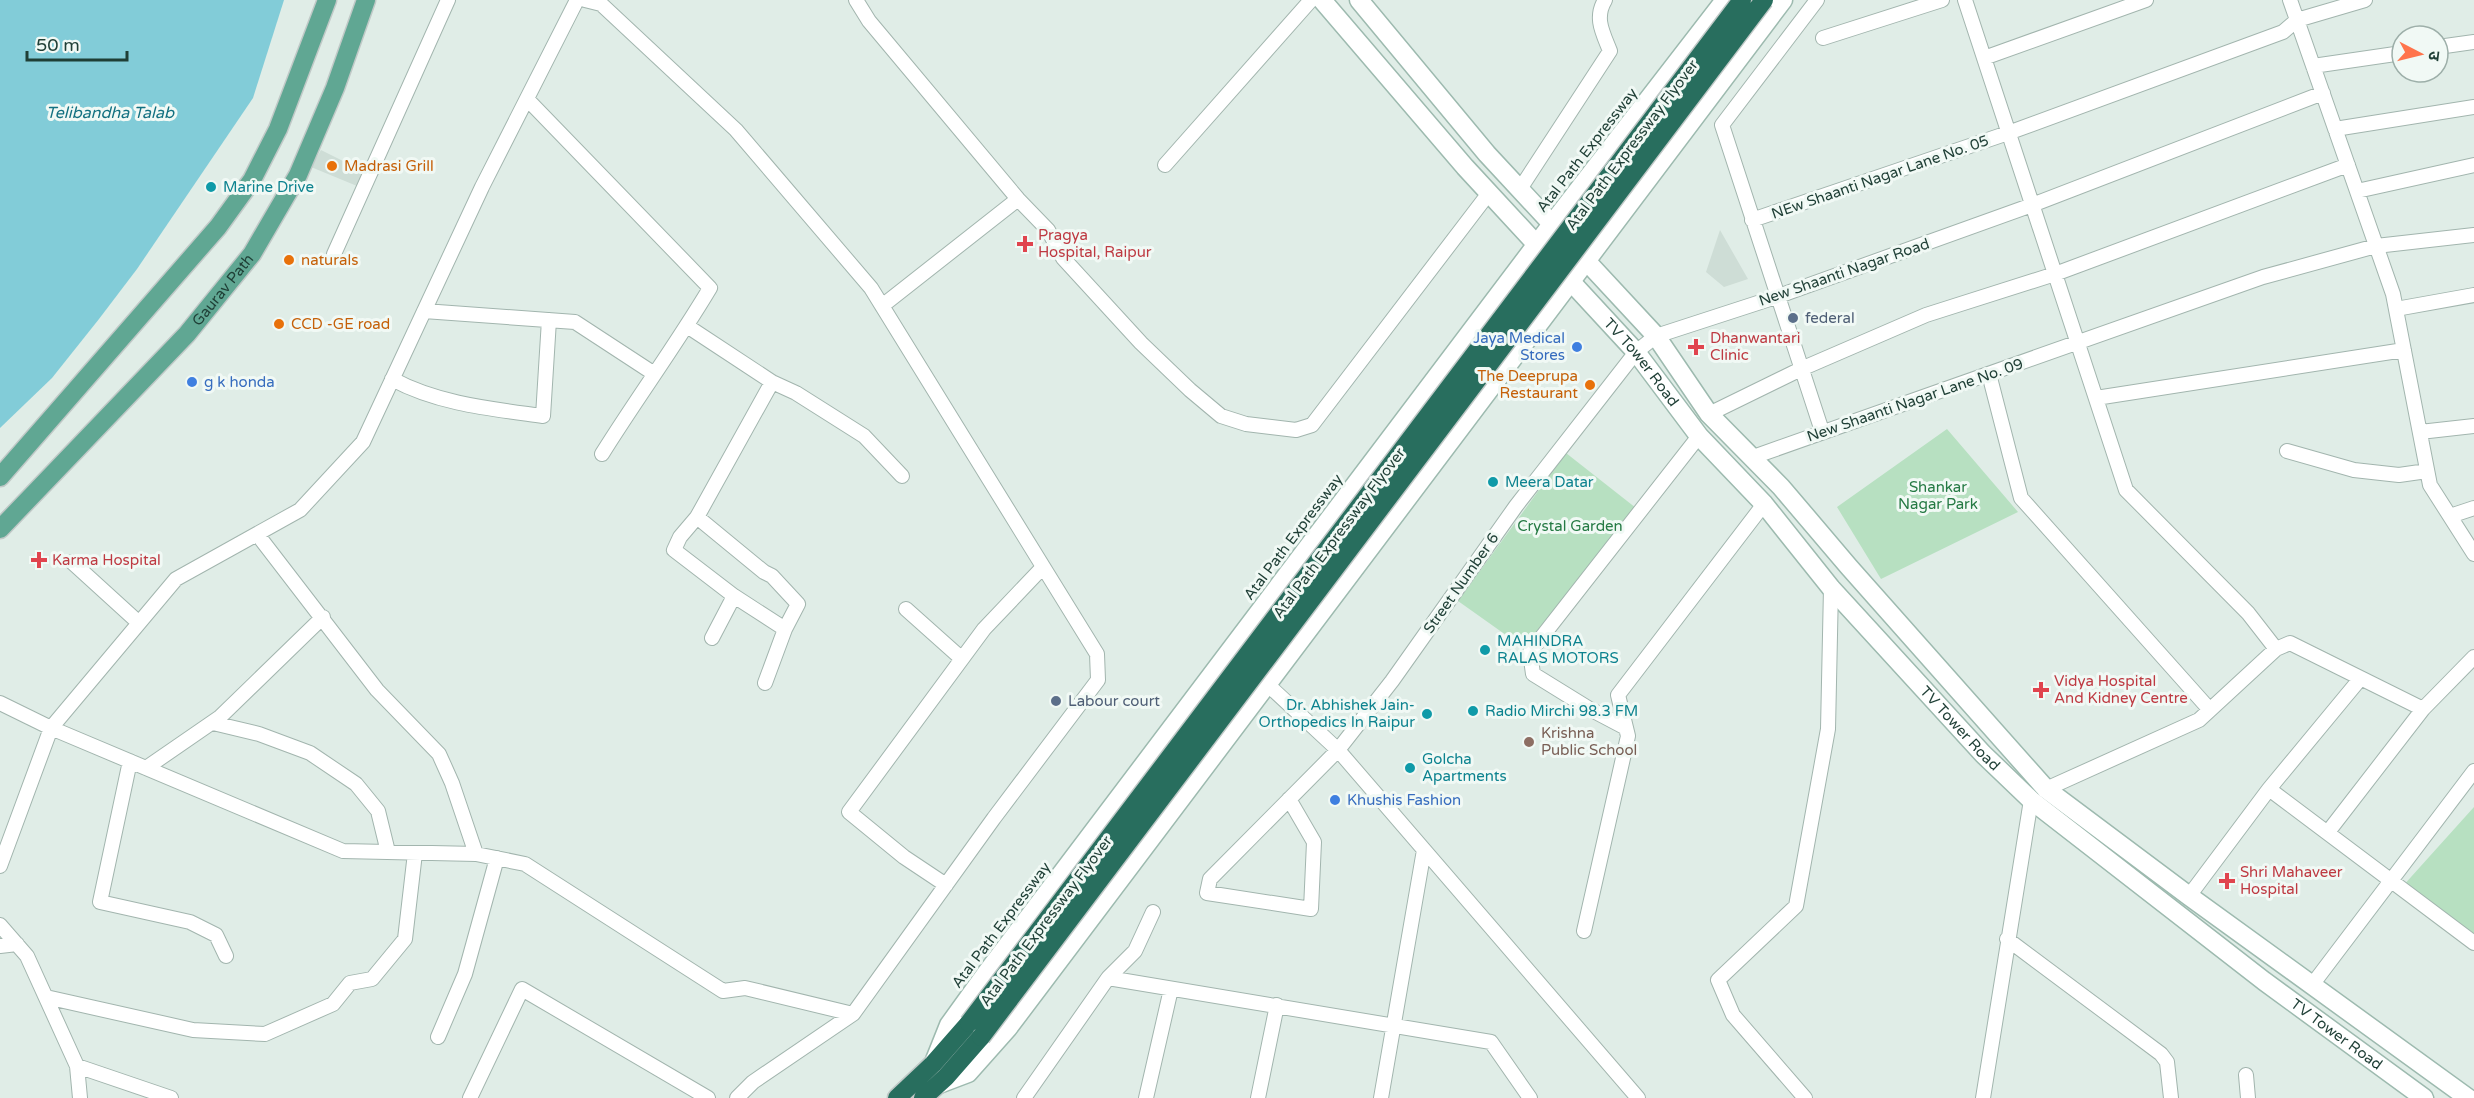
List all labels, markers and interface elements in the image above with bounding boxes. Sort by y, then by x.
scale bar [27,24,128,62]
north arrow [2390,24,2450,84]
text: 50 m [36,34,80,56]
text: उ [2423,50,2444,62]
street label: Atal Path Expressway Flyover [1562,56,1702,234]
street label: Atal Path Expressway [1533,84,1641,216]
water label: Telibandha Talab [46,103,175,123]
street label: NEw Shaanti Nagar Lane No. 05 [1769,131,1991,223]
place label: Madrasi Grill [344,157,434,175]
marker: Madrasi Grill [325,159,339,173]
place label: Marine Drive [223,178,314,196]
marker: Marine Drive [204,180,218,194]
place label: Pragya Hospital, Raipur [1038,226,1152,261]
street label: New Shaanti Nagar Road [1756,234,1932,310]
marker: Pragya Hospital, Raipur [1016,235,1034,253]
street label: Gaurav Path [188,250,257,330]
place label: naturals [301,251,358,269]
marker: naturals [282,253,296,267]
place label: federal [1805,309,1855,327]
marker: federal [1786,311,1800,325]
street label: TV Tower Road [1600,314,1683,410]
place label: CCD -GE road [291,315,390,333]
marker: CCD -GE road [272,317,286,331]
place label: Jaya Medical Stores [1473,329,1565,364]
place label: Dhanwantari Clinic [1710,329,1801,364]
marker: Dhanwantari Clinic [1687,338,1705,356]
marker: Jaya Medical Stores [1570,340,1584,354]
street label: New Shaanti Nagar Lane No. 09 [1805,354,2025,446]
place label: The Deeprupa Restaurant [1477,367,1578,402]
place label: g k honda [204,373,275,391]
marker: g k honda [185,375,199,389]
marker: The Deeprupa Restaurant [1583,378,1597,392]
street label: Atal Path Expressway Flyover [1269,444,1409,622]
street label: Atal Path Expressway [1240,470,1346,604]
place label: Meera Datar [1505,473,1594,491]
marker: Meera Datar [1486,475,1500,489]
park label: Shankar Nagar Park [1898,478,1978,513]
park label: Crystal Garden [1517,517,1623,535]
street label: Street Number 6 [1420,529,1502,637]
marker: Karma Hospital [30,551,48,569]
place label: Karma Hospital [52,551,161,569]
place label: MAHINDRA RALAS MOTORS [1497,632,1619,667]
marker: MAHINDRA RALAS MOTORS [1478,643,1492,657]
place label: Vidya Hospital And Kidney Centre [2054,672,2188,707]
marker: Vidya Hospital And Kidney Centre [2032,681,2050,699]
street label: TV Tower Road [1916,682,2004,774]
place label: Labour court [1068,692,1160,710]
marker: Labour court [1049,694,1063,708]
place label: Dr. Abhishek Jain- Orthopedics In Raipur [1259,696,1415,731]
place label: Radio Mirchi 98.3 FM [1485,702,1638,720]
marker: Radio Mirchi 98.3 FM [1466,704,1480,718]
marker: Dr. Abhishek Jain- Orthopedics In Raipur [1420,707,1434,721]
place label: Krishna Public School [1541,724,1637,759]
marker: Krishna Public School [1522,735,1536,749]
place label: Golcha Apartments [1422,750,1507,785]
marker: Golcha Apartments [1403,761,1417,775]
place label: Khushis Fashion [1347,791,1461,809]
marker: Khushis Fashion [1328,793,1342,807]
street label: Atal Path Expressway Flyover [976,832,1116,1010]
street label: Atal Path Expressway [948,858,1054,992]
place label: Shri Mahaveer Hospital [2240,863,2343,898]
marker: Shri Mahaveer Hospital [2218,872,2236,890]
street label: TV Tower Road [2287,995,2386,1074]

